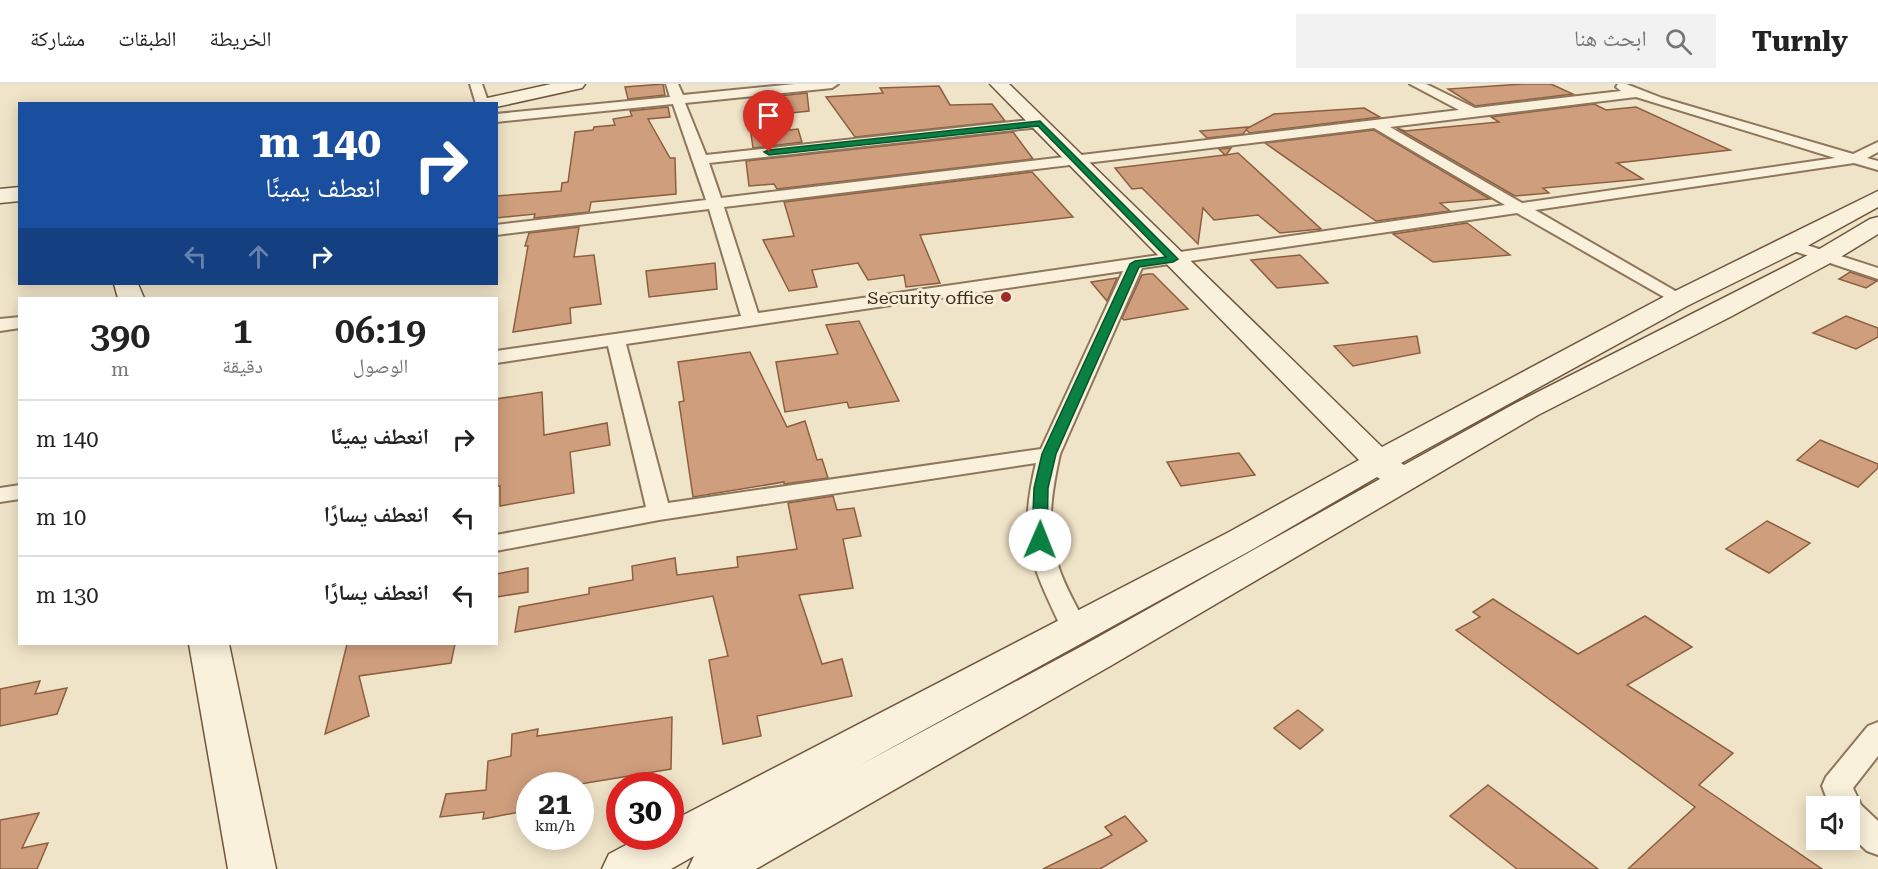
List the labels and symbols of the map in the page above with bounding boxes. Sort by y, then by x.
pin [743,90,794,152]
place label: Security office [867,287,994,308]
marker: Security office [999,290,1013,304]
position arrow [1008,508,1072,572]
speed limit sign: 30 [606,772,684,850]

